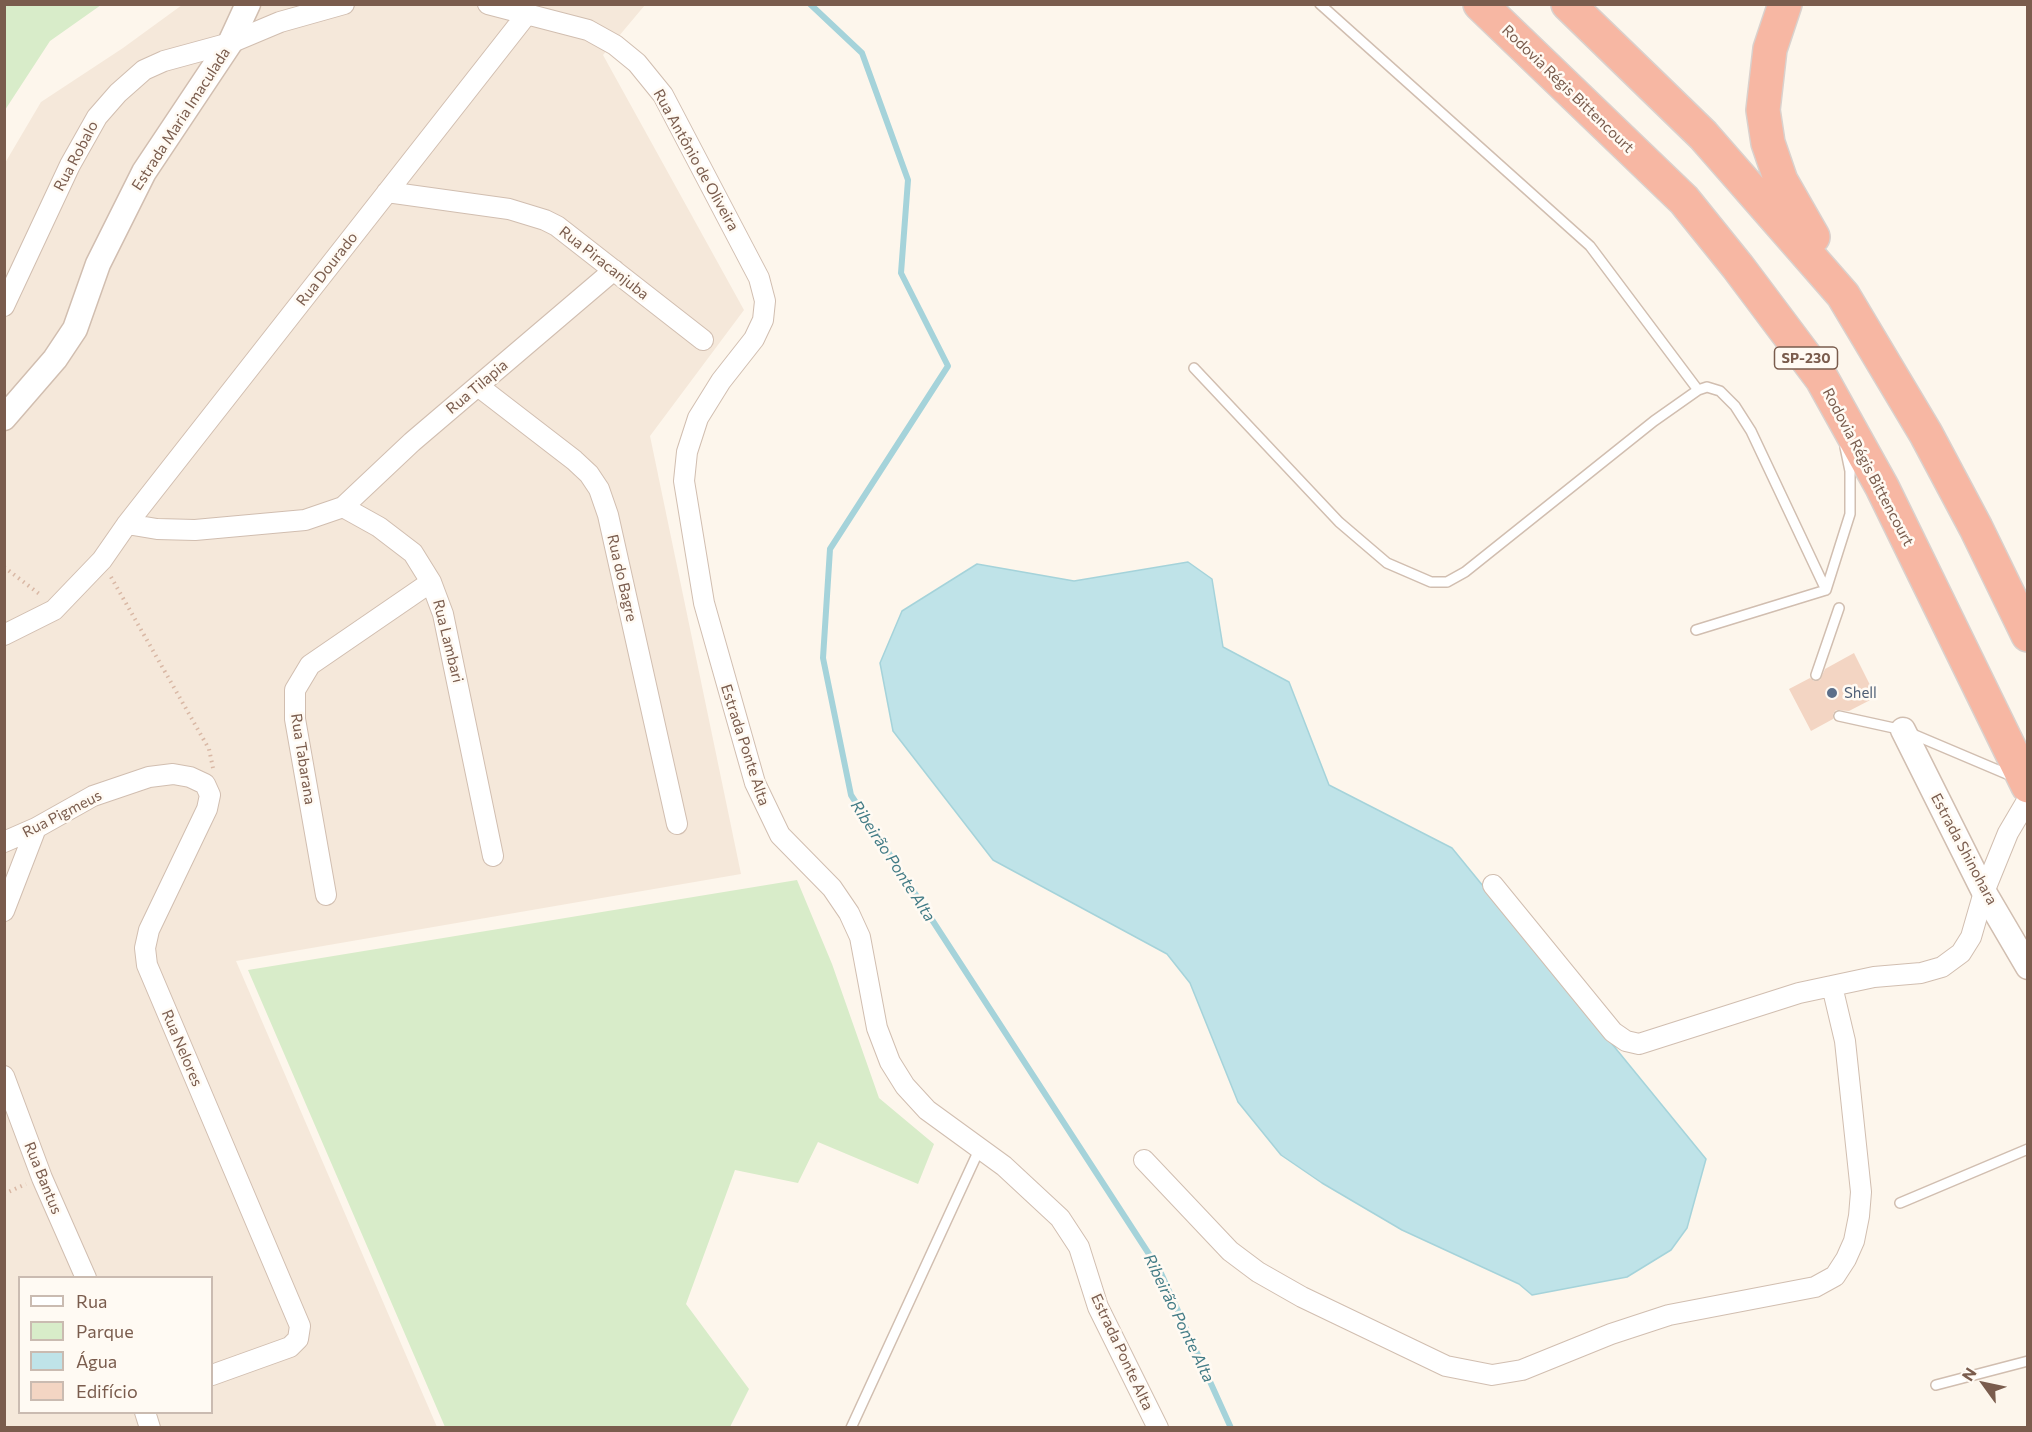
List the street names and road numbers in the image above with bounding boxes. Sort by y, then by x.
street label: Rodovia Régis Bittencourt [1498,21,1638,157]
street label: Estrada Maria Imaculada [128,44,234,194]
street label: Rua Antônio de Oliveira [649,86,743,234]
street label: Rua Robalo [50,118,102,194]
street label: Rua Piracanjuba [556,222,652,304]
street label: Rua Dourado [293,228,361,310]
road number: SP-230 [1774,347,1838,369]
street label: Rua Tilapia [443,356,511,418]
street label: Rodovia Régis Bittencourt [1819,385,1917,549]
street label: Rua do Bagre [603,533,641,623]
street label: Rua Lambari [429,598,467,684]
street label: Estrada Ponte Alta [717,682,773,808]
street label: Rua Tabarana [287,712,319,806]
street label: Rua Pigmeus [19,786,105,842]
street label: Estrada Shinohara [1927,790,2001,908]
street label: Rua Nelores [158,1007,206,1089]
street label: Rua Bantus [20,1139,66,1217]
street label: Estrada Ponte Alta [1087,1291,1157,1413]

